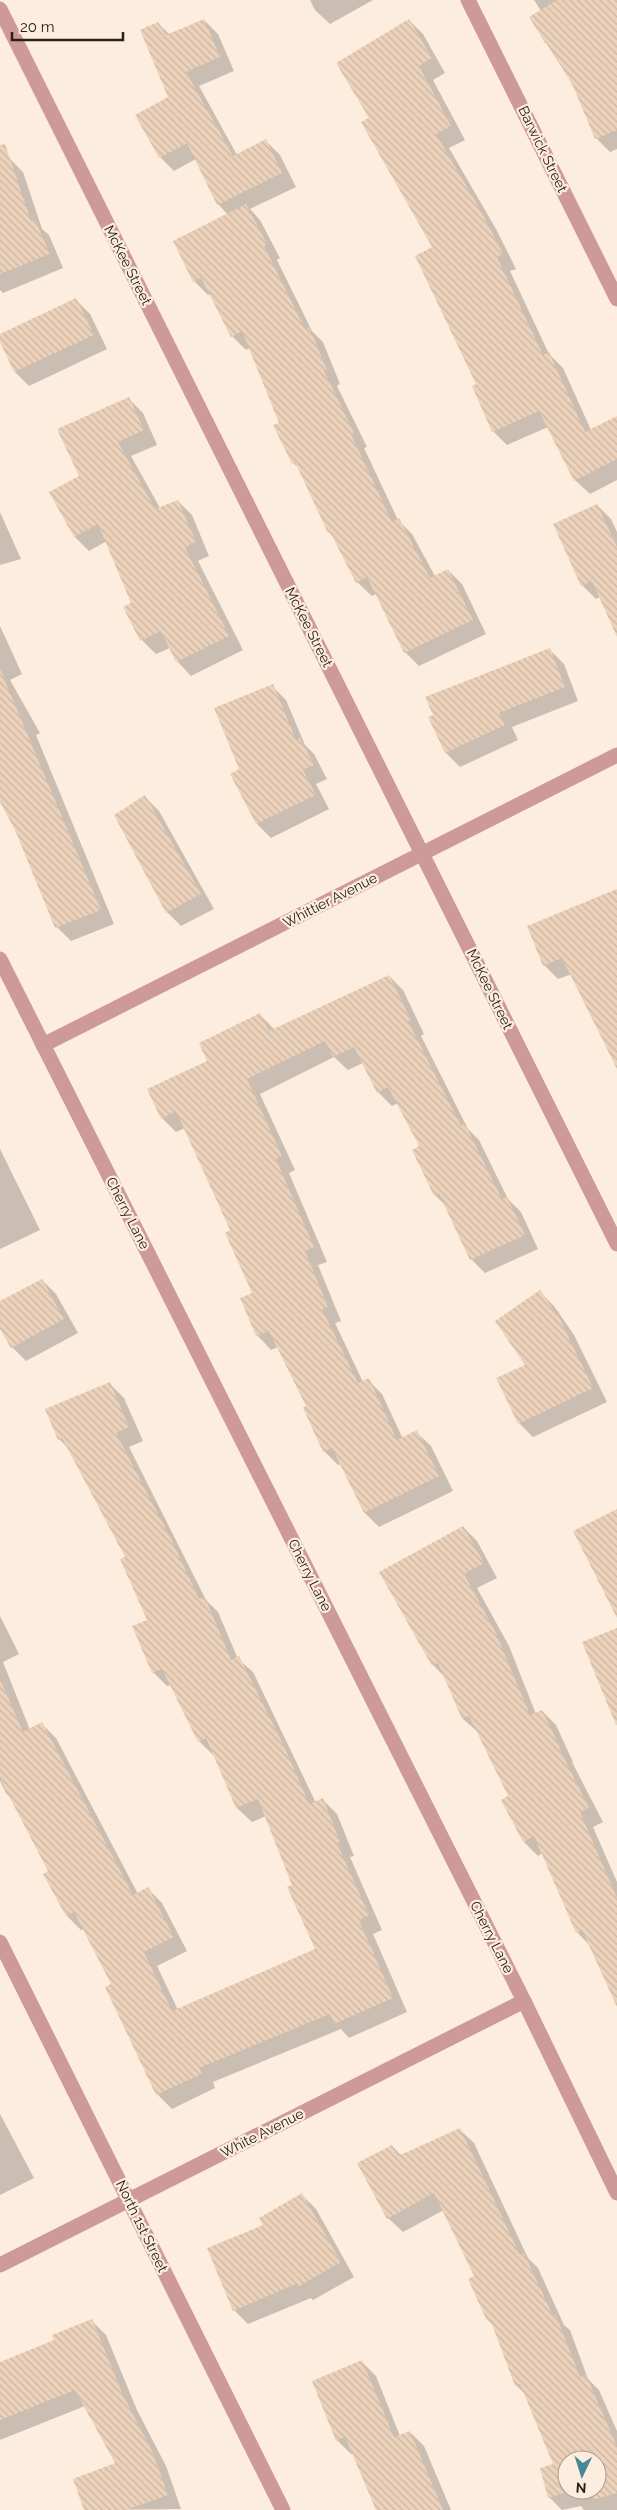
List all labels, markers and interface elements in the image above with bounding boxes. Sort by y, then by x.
scale bar [12,10,124,42]
text: 20 m [20,18,55,36]
street label: Barwick Street [515,103,571,195]
street label: McKee Street [101,223,155,308]
street label: McKee Street [282,585,336,670]
street label: Whittier Avenue [280,869,380,931]
street label: McKee Street [464,946,516,1032]
street label: Cherry Lane [103,1174,153,1252]
street label: Cherry Lane [285,1536,335,1614]
street label: Cherry Lane [467,1898,517,1976]
street label: White Avenue [218,2105,306,2161]
street label: North 1st Street [113,2177,171,2275]
north arrow [557,2450,607,2500]
text: N [575,2480,587,2496]

